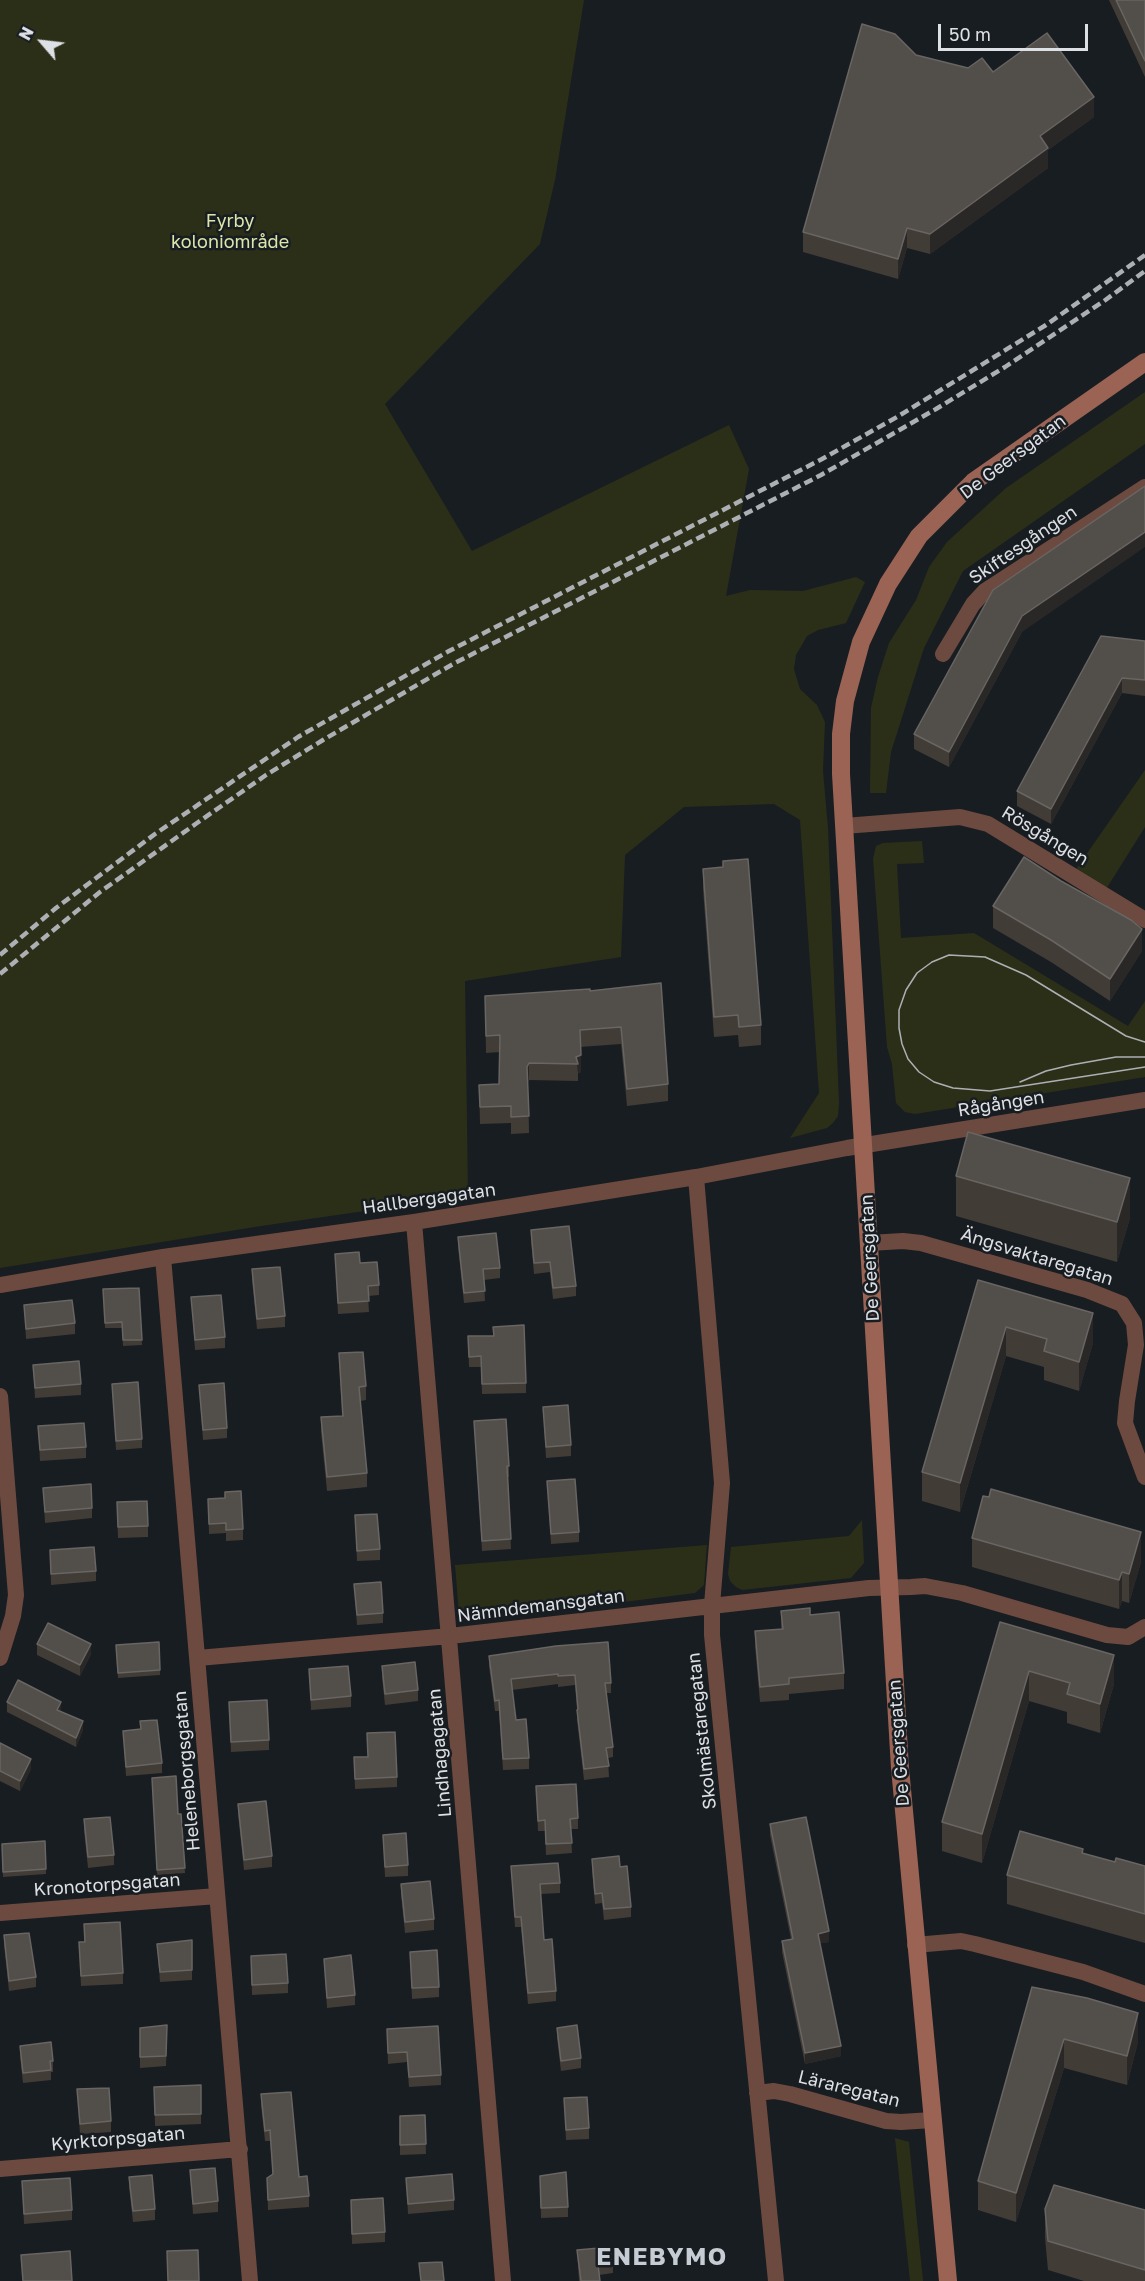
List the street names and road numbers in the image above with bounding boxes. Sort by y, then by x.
street label: De Geersgatan [956,410,1070,504]
street label: Skiftesgången [965,501,1081,589]
street label: Rösgången [998,802,1092,870]
street label: Rågången [956,1087,1046,1121]
street label: Hallbergagatan [361,1179,497,1219]
street label: De Geersgatan [856,1194,884,1322]
street label: Ängsvaktaregatan [958,1224,1116,1290]
street label: Nämndemansgatan [456,1585,626,1627]
street label: Skolmästaregatan [683,1651,721,1811]
street label: De Geersgatan [884,1679,914,1807]
street label: Lindhagagatan [424,1688,456,1818]
street label: Heleneborgsgatan [169,1690,205,1852]
street label: Kronotorpsgatan [33,1869,181,1901]
street label: Läraregatan [796,2066,902,2112]
street label: Kyrktorpsgatan [50,2122,186,2156]

